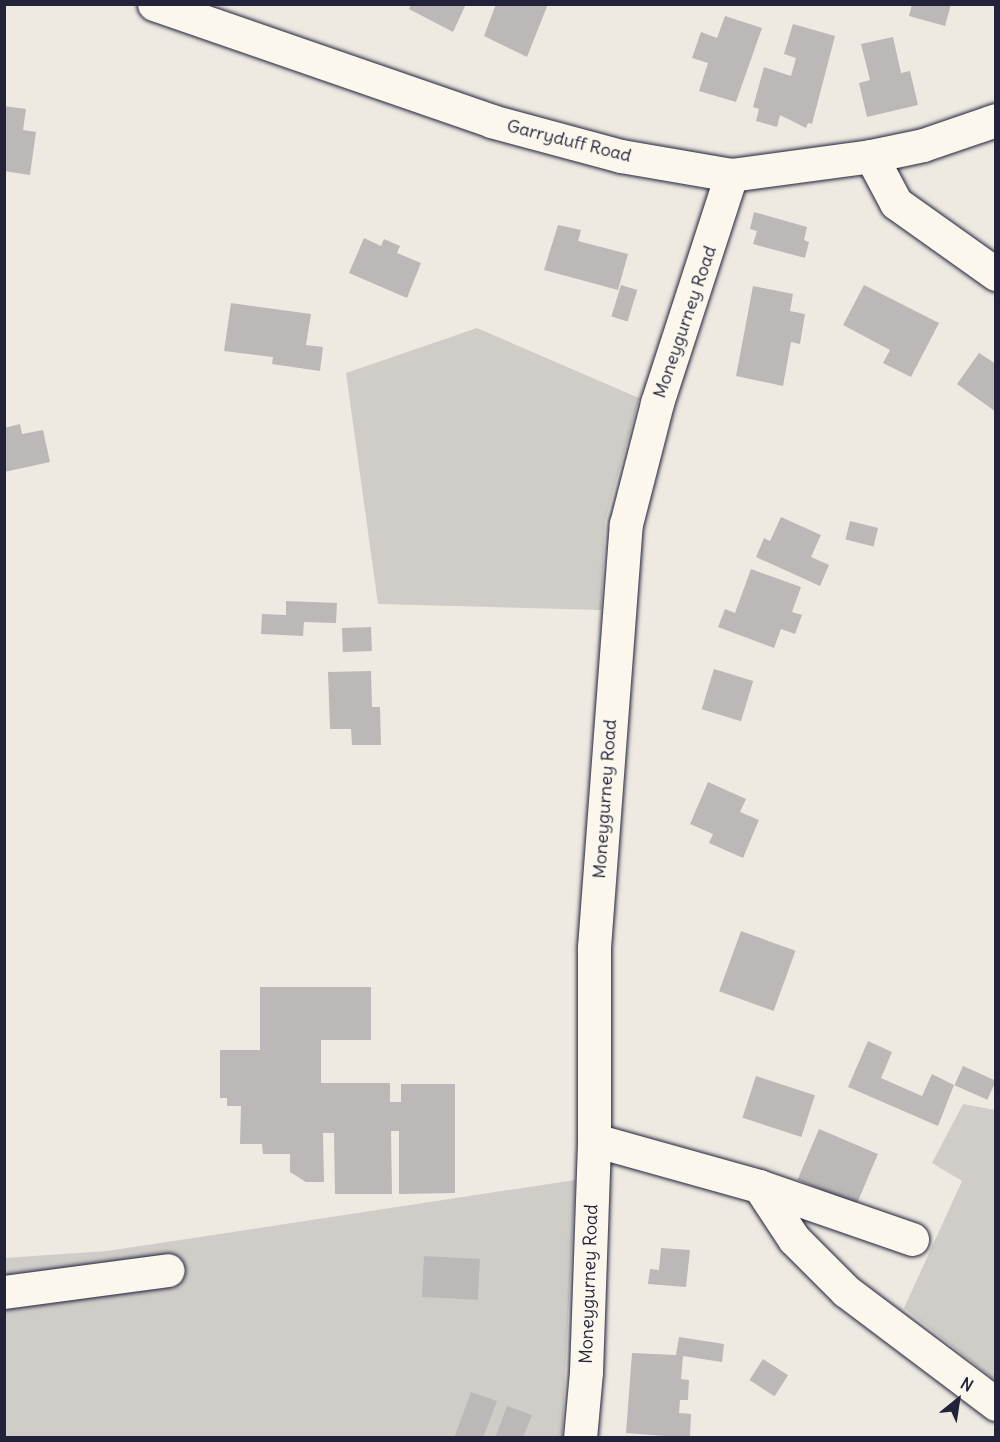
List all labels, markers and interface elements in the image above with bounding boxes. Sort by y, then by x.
street label: Garryduff Road [505,115,633,167]
street label: Moneygurney Road [649,243,721,401]
street label: Moneygurney Road [589,719,621,879]
street label: Moneygurney Road [575,1204,603,1364]
north arrow [928,1370,988,1430]
text: N [957,1373,977,1396]

